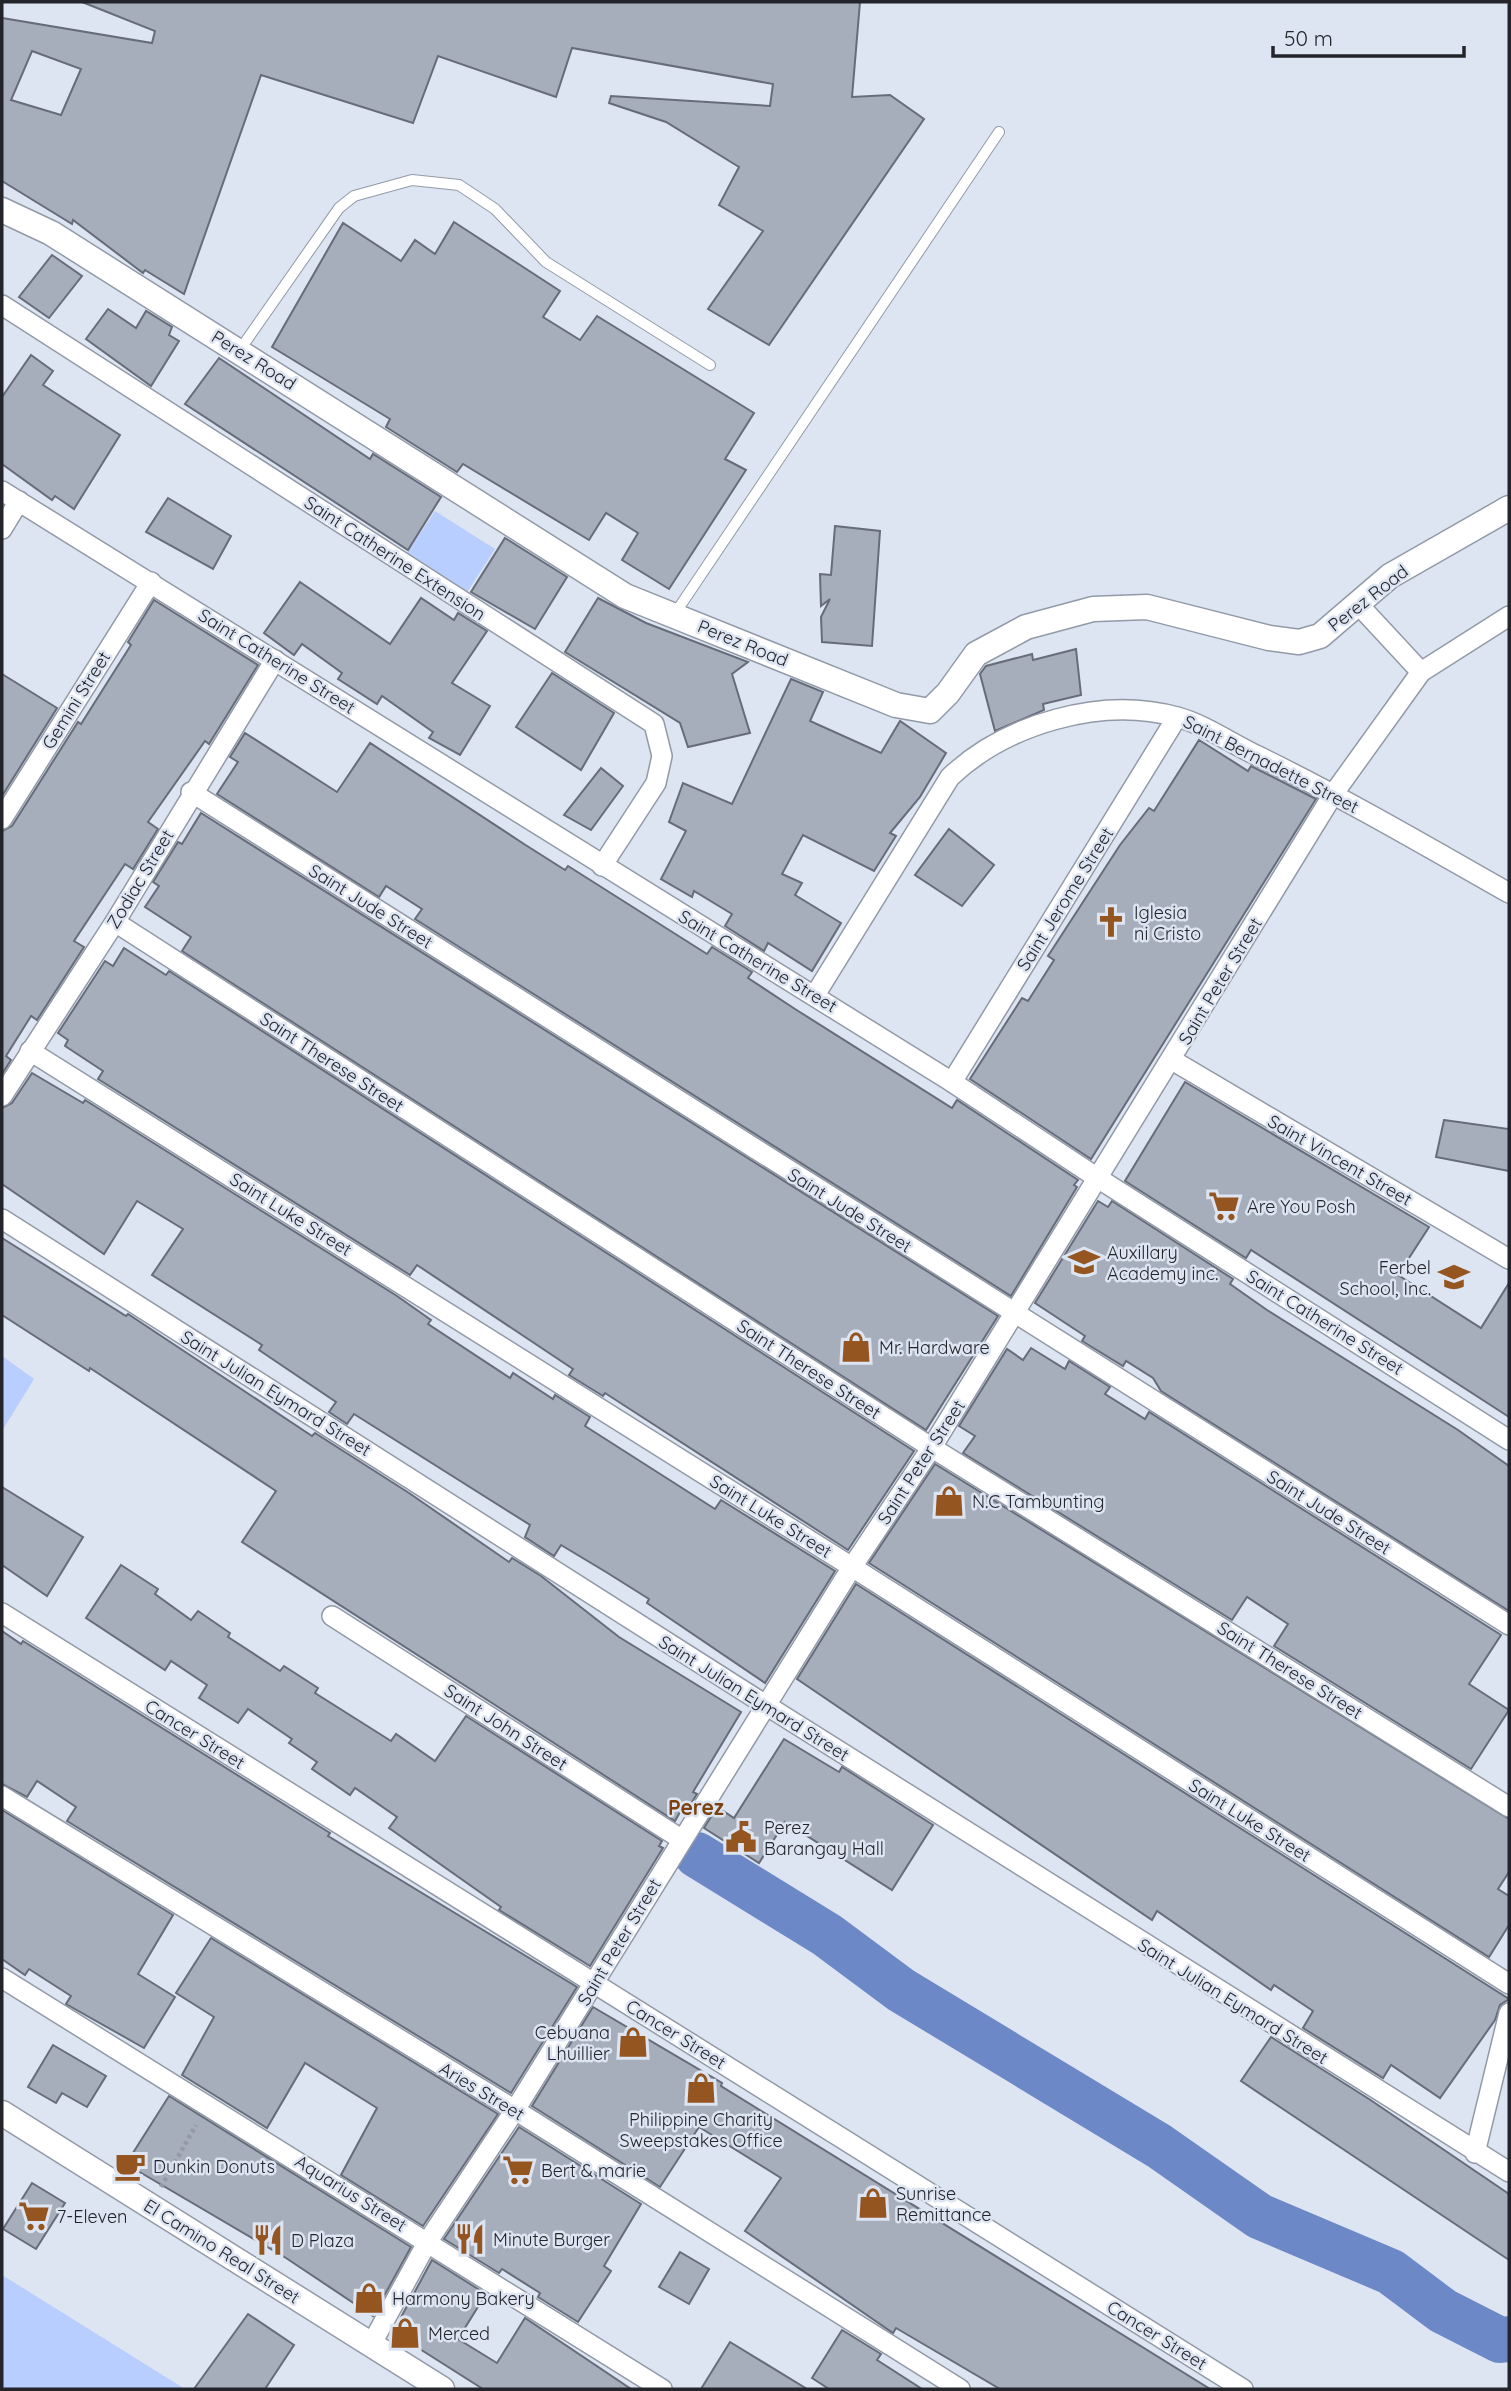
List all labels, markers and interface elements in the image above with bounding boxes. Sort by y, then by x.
scale bar [1273,14,1464,58]
text: 50 m [1284,25,1333,51]
street label: Perez Road [207,325,301,395]
street label: Saint Catherine Extension [300,491,490,625]
street label: Perez Road [1323,560,1413,636]
street label: Saint Catherine Street [194,603,360,719]
street label: Perez Road [694,614,792,672]
street label: Gemini Street [37,647,115,753]
street label: Saint Bernadette Street [1179,710,1363,818]
street label: Saint Jerome Street [1012,823,1118,975]
street label: Zodiac Street [101,825,179,933]
street label: Saint Jude Street [305,859,437,953]
place label: Iglesia ni Cristo [1134,901,1201,945]
street label: Saint Catherine Street [675,905,841,1017]
church icon: Iglesia ni Cristo [1094,905,1128,939]
street label: Saint Peter Street [1173,913,1267,1049]
street label: Saint Therese Street [256,1007,408,1117]
street label: Saint Vincent Street [1264,1109,1416,1211]
street label: Saint Jude Street [784,1163,916,1257]
street label: Saint Luke Street [226,1167,356,1261]
supermarket icon: Are You Posh [1207,1189,1241,1223]
place label: Are You Posh [1247,1195,1356,1218]
place label: Auxillary Academy inc. [1107,1241,1218,1285]
school or university icon: Auxillary Academy inc. [1067,1245,1101,1279]
place label: Ferbel School, Inc. [1340,1256,1431,1300]
school or university icon: Ferbel School, Inc. [1437,1260,1471,1294]
street label: Saint Catherine Street [1242,1264,1408,1380]
street label: Saint Therese Street [733,1314,885,1424]
street label: Saint Julian Eymard Street [177,1325,375,1461]
shop icon: Mr. Hardware [839,1330,873,1364]
place label: Mr. Hardware [879,1336,990,1359]
street label: Saint Peter Street [872,1395,970,1529]
street label: Saint Jude Street [1263,1465,1395,1559]
street label: Saint Luke Street [706,1469,836,1563]
shop icon: N.C Tambunting [932,1484,966,1518]
place label: N.C Tambunting [972,1490,1105,1513]
street label: Saint Therese Street [1213,1616,1367,1724]
street label: Saint Julian Eymard Street [655,1630,853,1766]
street label: Saint John Street [440,1679,572,1775]
street label: Cancer Street [141,1694,249,1774]
street label: Saint Luke Street [1185,1773,1315,1867]
district label: Perez [668,1794,724,1820]
place label: Perez Barangay Hall [764,1816,884,1860]
public building icon: Perez Barangay Hall [724,1820,758,1854]
street label: Saint Peter Street [572,1874,666,2010]
street label: Saint Julian Eymard Street [1134,1933,1332,2069]
street label: Cancer Street [622,1994,730,2074]
place label: Cebuana Lhuillier [535,2021,610,2065]
shop icon: Cebuana Lhuillier [616,2025,650,2059]
street label: Aries Street [435,2057,529,2125]
shop icon: Philippine Charity Sweepstakes Office [684,2071,718,2105]
place label: Philippine Charity Sweepstakes Office [619,2108,783,2152]
cafe icon: Dunkin Donuts [113,2149,147,2183]
street label: Aquarius Street [291,2150,411,2236]
supermarket icon: Bert & marie [501,2153,535,2187]
place label: Dunkin Donuts [153,2155,275,2178]
place label: Bert & marie [541,2159,646,2182]
place label: Sunrise Remittance [896,2182,991,2226]
shop icon: Sunrise Remittance [856,2186,890,2220]
street label: El Camino Real Street [140,2194,304,2308]
supermarket icon: 7-Eleven [17,2199,51,2233]
place label: 7-Eleven [57,2205,128,2228]
restaurant icon: Minute Burger [453,2222,487,2256]
restaurant icon: D Plaza [251,2223,285,2257]
place label: Minute Burger [493,2228,610,2251]
place label: D Plaza [291,2229,354,2252]
shop icon: Harmony Bakery [352,2281,386,2315]
place label: Harmony Bakery [392,2287,535,2310]
street label: Cancer Street [1103,2295,1211,2375]
shop icon: Merced [388,2316,422,2350]
place label: Merced [428,2322,490,2345]

